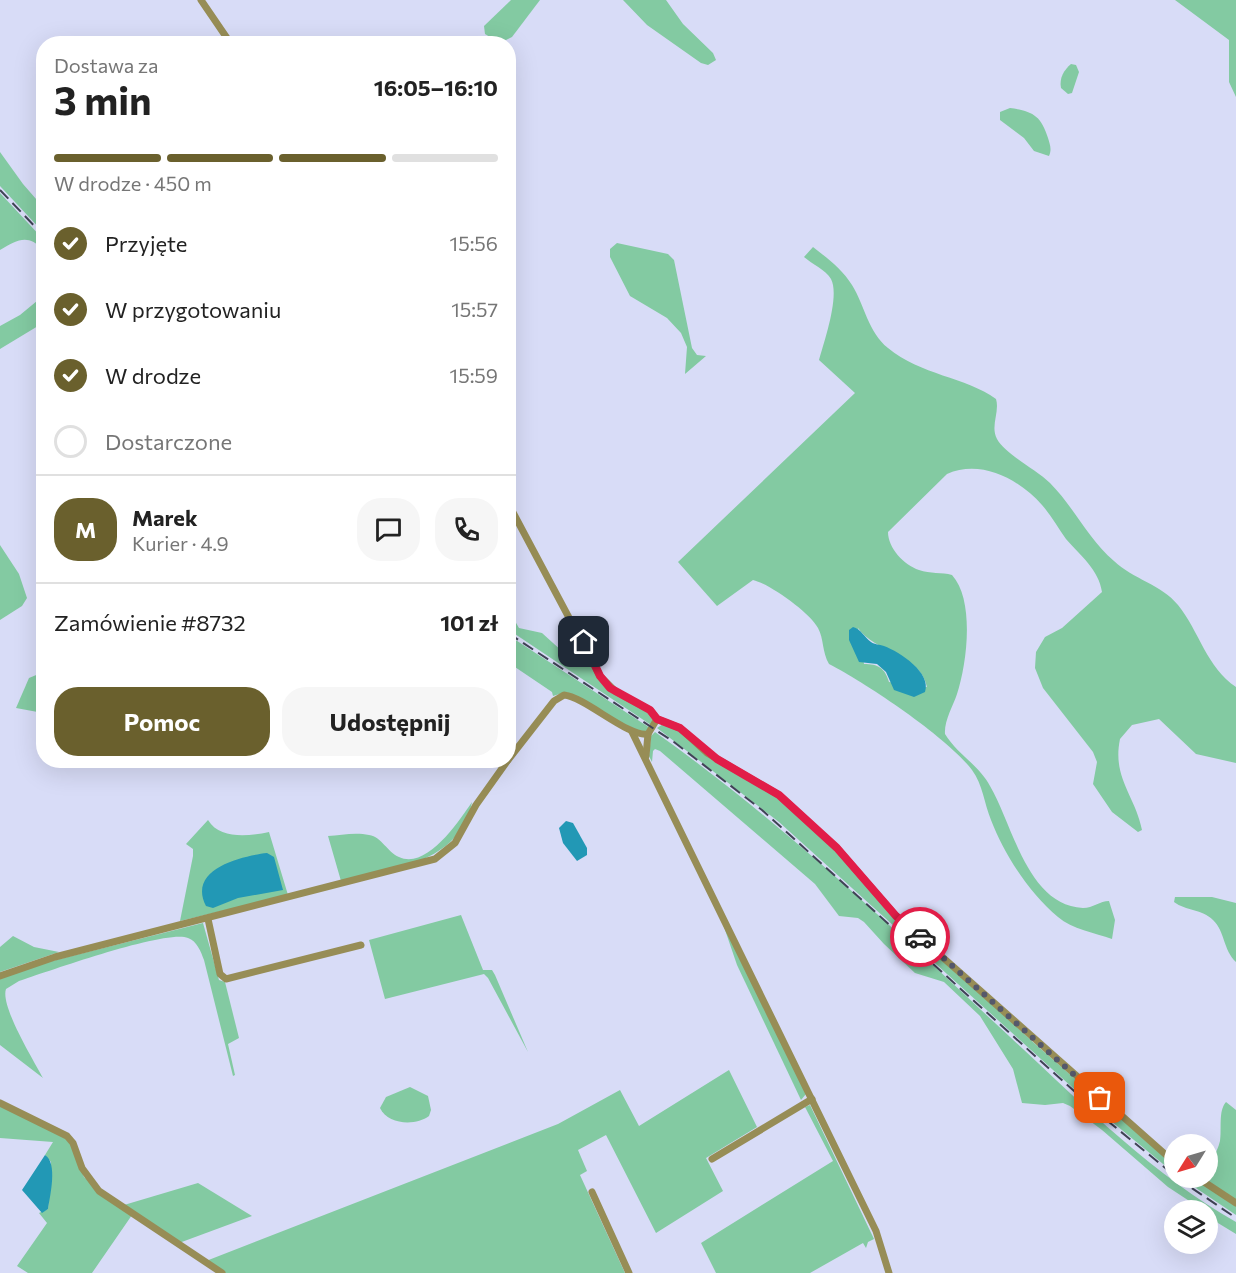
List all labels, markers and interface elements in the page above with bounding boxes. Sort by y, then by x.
text: Dostawa za [54,53,158,77]
text: 16:05–16:10 [374,74,498,101]
text: 3 min [54,75,152,123]
text: W drodze · 450 m [54,171,212,195]
icon: check [54,227,87,260]
text: Przyjęte [105,230,187,257]
text: 15:56 [450,231,498,255]
icon: check [54,293,87,326]
text: W przygotowaniu [105,296,281,323]
text: 15:57 [451,297,498,321]
icon: check [54,359,87,392]
text: W drodze [105,362,201,389]
text: 15:59 [450,363,498,387]
text: Dostarczone [105,428,232,455]
button: chat [357,498,420,561]
button: phone [435,498,498,561]
text: Marek [132,504,198,531]
text: M [75,516,96,543]
text: Kurier · 4.9 [132,531,229,555]
text: Zamówienie #8732 [54,609,246,636]
text: 101 zł [440,609,498,636]
pin [558,616,609,667]
icon: home [567,625,600,658]
button: Pomoc [54,687,270,756]
button: Udostępnij [282,687,498,756]
courier [890,907,950,967]
icon: car [904,921,937,954]
pin [1074,1072,1125,1123]
icon: bag [1083,1081,1116,1114]
north arrow [1164,1134,1218,1188]
map controls [1164,1134,1218,1254]
button: layers [1164,1200,1218,1254]

